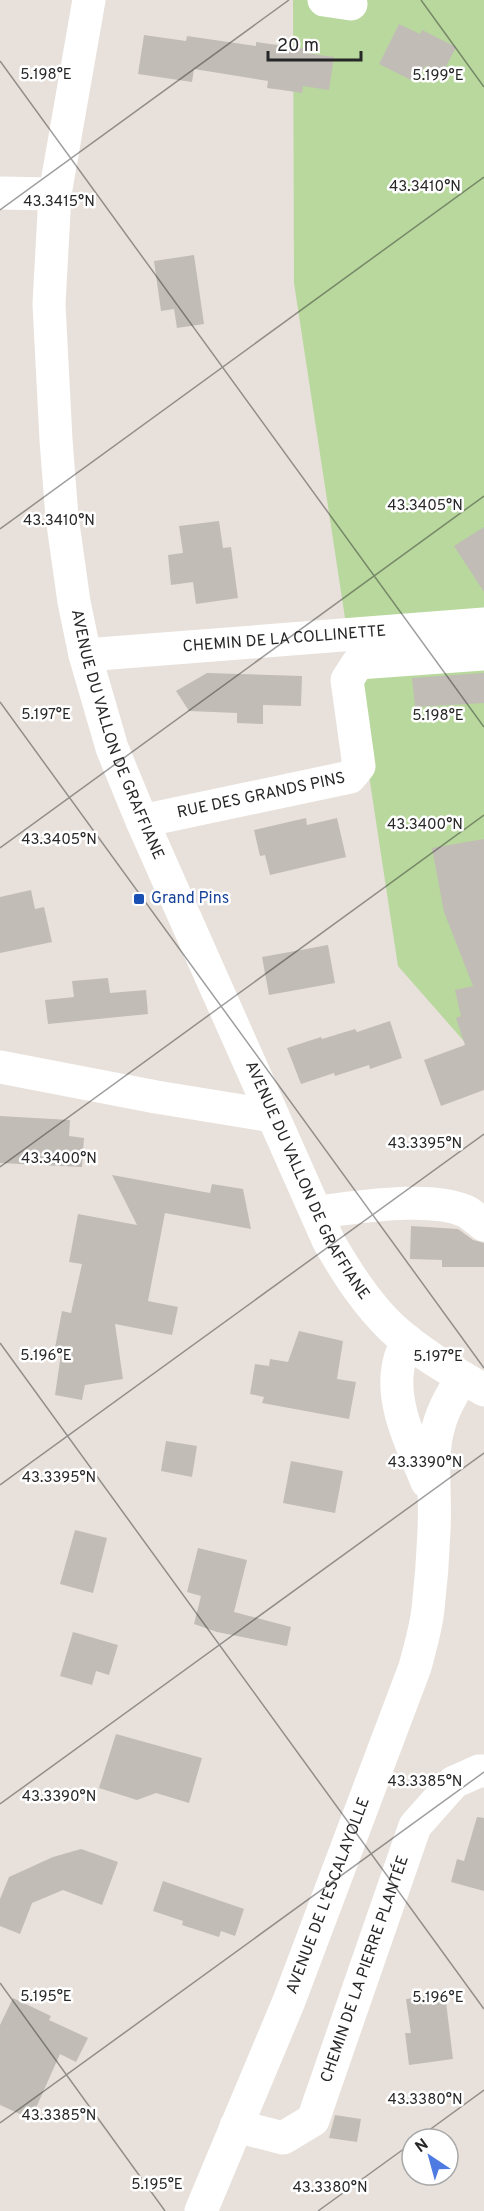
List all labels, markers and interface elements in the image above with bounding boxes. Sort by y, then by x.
scale bar [268,24,361,62]
text: 20 m [277,35,319,58]
text: 5.198°E [20,66,72,85]
text: 5.199°E [412,67,464,86]
text: 43.3410°N [389,178,461,197]
text: 43.3415°N [23,193,95,212]
text: 43.3405°N [387,497,463,516]
text: 43.3410°N [23,512,95,531]
street label: AVENUE DU VALLON DE GRAFFIANE [66,608,168,863]
street label: CHEMIN DE LA COLLINETTE [182,622,387,657]
text: 5.197°E [21,706,71,725]
text: 5.198°E [412,707,464,726]
street label: RUE DES GRANDS PINS [175,768,347,823]
text: 43.3400°N [387,816,463,835]
text: 43.3405°N [21,831,97,850]
place label: Grand Pins [151,889,229,909]
marker: Grand Pins [132,892,146,906]
street label: AVENUE DU VALLON DE GRAFFIANE [240,1058,373,1304]
text: 43.3395°N [388,1135,462,1154]
text: 43.3400°N [21,1150,97,1169]
text: 5.196°E [20,1347,72,1366]
text: 5.197°E [413,1348,463,1367]
text: 43.3390°N [388,1454,462,1473]
text: 43.3395°N [22,1469,96,1488]
text: 43.3385°N [388,1773,462,1792]
text: 43.3390°N [22,1788,96,1807]
street label: AVENUE DE L'ESCALAYOLLE [282,1795,375,1997]
street label: CHEMIN DE LA PIERRE PLANTÉE [317,1853,414,2085]
text: 5.195°E [20,1988,72,2007]
text: 5.196°E [412,1989,464,2008]
text: 43.3380°N [387,2091,463,2110]
text: 43.3385°N [22,2107,96,2126]
north arrow [400,2127,460,2187]
text: N [412,2135,433,2158]
text: 5.195°E [131,2176,183,2195]
text: 43.3380°N [292,2179,368,2198]

